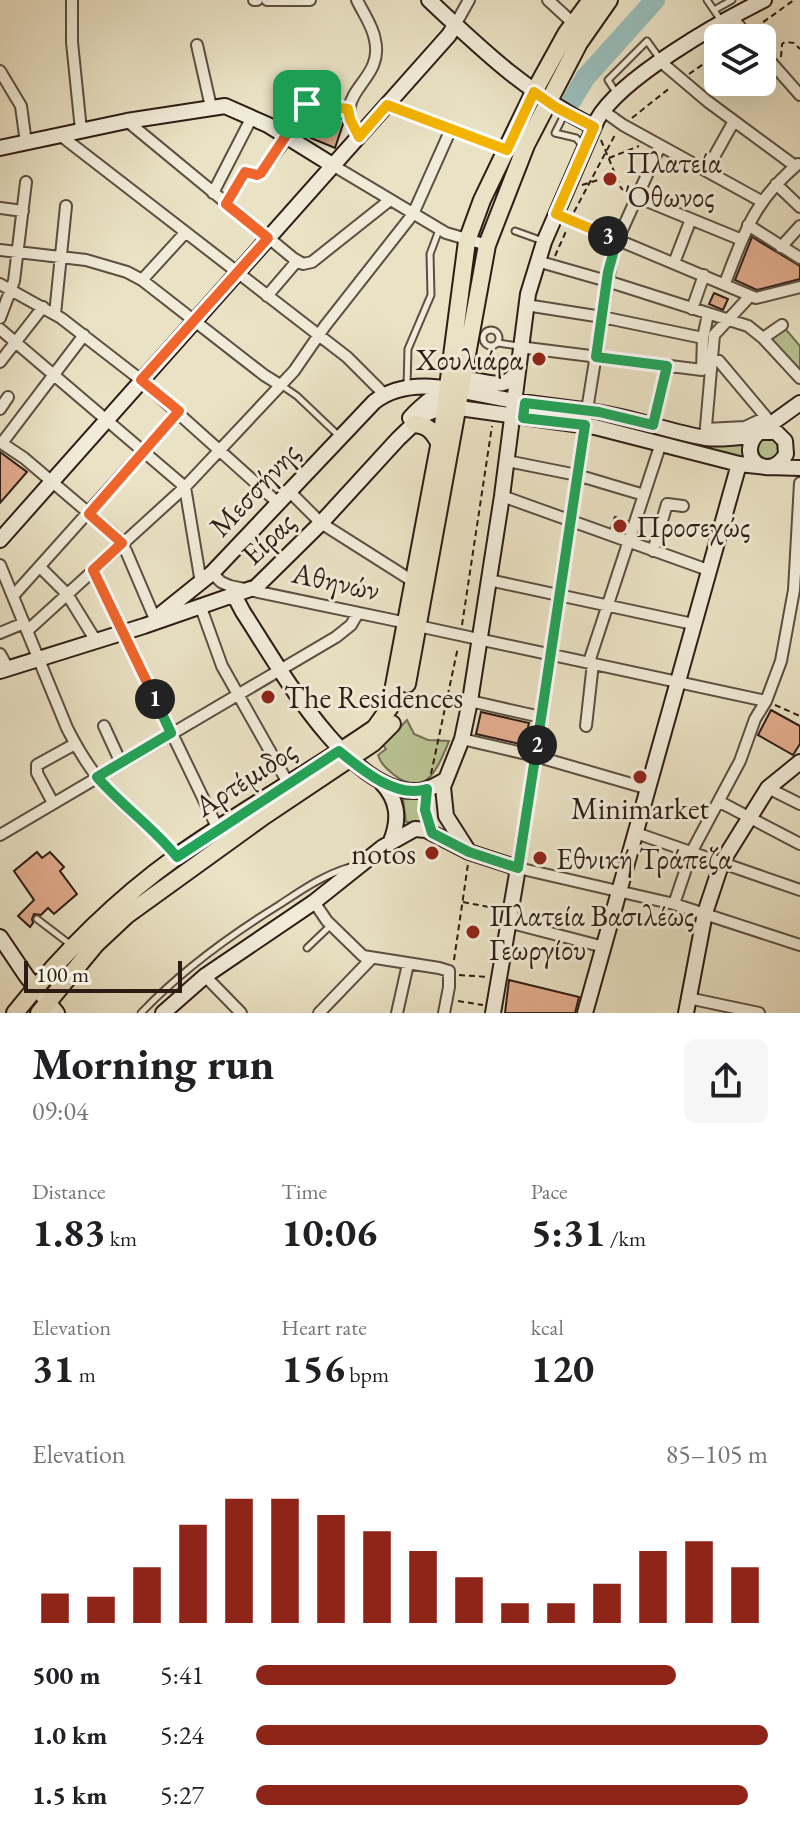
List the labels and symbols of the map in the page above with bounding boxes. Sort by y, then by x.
pin [273,70,341,138]
place label: Πλατεία Όθωνος [625,143,722,216]
marker: Πλατεία Όθωνος [601,170,619,188]
pin: 3 [588,216,628,256]
place label: Χουλιάρα [415,340,523,379]
marker: Χουλιάρα [530,350,548,368]
street label: Μεσσήνης [200,433,308,545]
street label: Είρας [233,503,303,573]
place label: Προσεχώς [636,507,750,546]
marker: Προσεχώς [611,517,629,535]
street label: Αθηνών [288,553,383,609]
place label: The Residences [284,678,463,717]
pin: 1 [135,679,175,719]
marker: The Residences [259,688,277,706]
pin: 2 [517,725,557,765]
street label: Αρτέμιδος [186,731,303,826]
marker: Minimarket [631,768,649,786]
place label: Minimarket [571,789,710,828]
place label: notos [351,834,416,873]
place label: Εθνική Τράπεζα [556,839,732,878]
marker: notos [423,844,441,862]
marker: Εθνική Τράπεζα [531,849,549,867]
place label: Πλατεία Βασιλέως Γεωργίου [489,896,694,969]
marker: Πλατεία Βασιλέως Γεωργίου [464,923,482,941]
scale bar [24,957,182,993]

